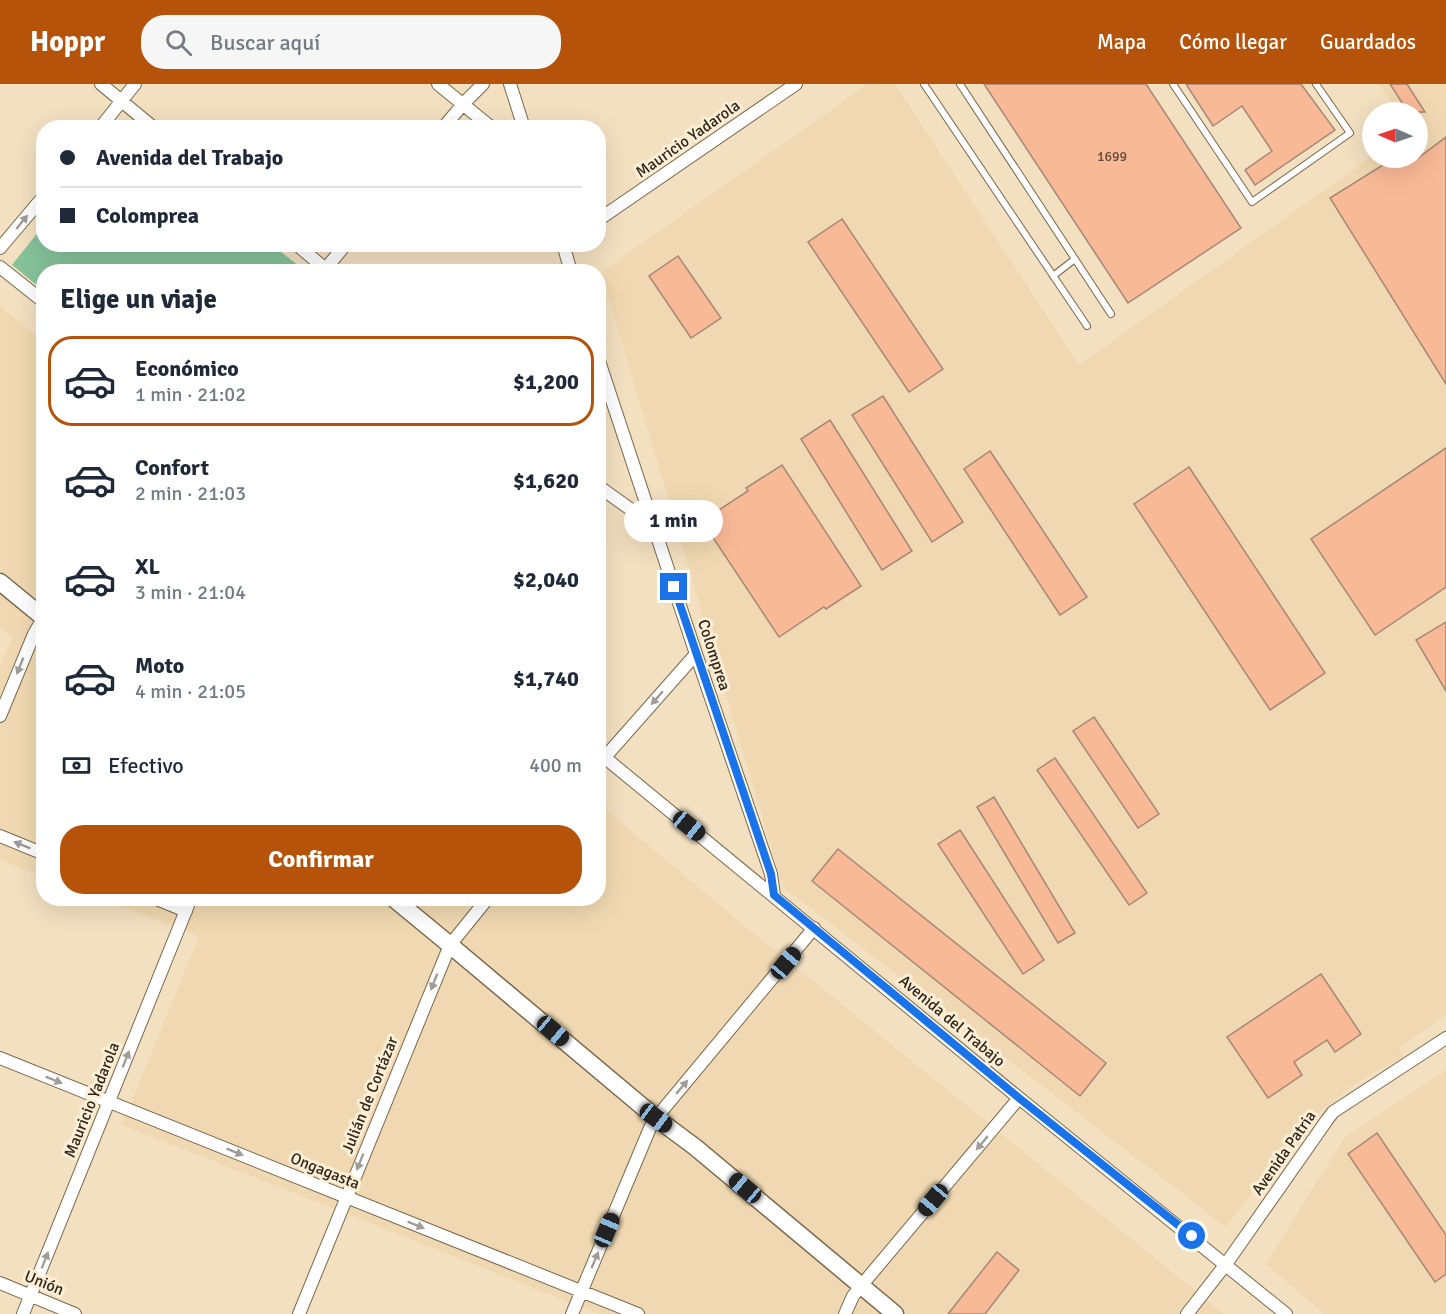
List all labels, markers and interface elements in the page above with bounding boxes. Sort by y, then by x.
search box [141,15,561,69]
text: Hoppr [30,25,105,59]
icon: search [162,26,195,59]
text: Buscar aquí [210,29,320,56]
text: Mapa [1097,29,1146,55]
text: Cómo llegar [1179,29,1287,55]
text: Guardados [1320,29,1416,55]
street label: Mauricio Yadarola [632,96,744,182]
north arrow [1362,102,1428,168]
map controls [1362,102,1428,168]
text: Avenida del Trabajo [96,144,283,171]
house number: 1699 [1097,148,1127,165]
text: Colomprea [96,202,199,229]
one-way arrow [15,214,28,230]
text: Elige un viaje [60,283,217,316]
icon: car [63,354,117,408]
text: Económico [135,355,239,382]
text: $1,200 [513,368,579,395]
text: 1 min · 21:02 [135,382,246,407]
icon: car [63,453,117,507]
text: Confort [135,454,209,481]
text: $1,620 [513,467,579,494]
text: 2 min · 21:03 [135,481,246,506]
callout: 1 min [624,500,724,542]
text: 1 min [649,508,698,533]
icon: car [63,552,117,606]
text: XL [135,553,160,580]
text: $2,040 [513,566,579,593]
route end [660,573,687,600]
text: 3 min · 21:04 [135,580,246,605]
street label: Colomprea [693,617,735,693]
icon: car [63,651,117,705]
text: Moto [135,652,184,679]
one-way arrow [15,657,24,675]
text: $1,740 [513,665,579,692]
text: 4 min · 21:05 [135,679,246,704]
one-way arrow [651,690,664,705]
icon: cash [60,749,93,782]
text: Efectivo [108,752,184,779]
text: 400 m [529,753,582,778]
car [669,808,709,844]
button: Confirmar [60,825,582,894]
one-way arrow [12,840,30,850]
car [768,943,804,983]
street label: Avenida del Trabajo [895,971,1009,1071]
one-way arrow [429,973,438,991]
car [533,1013,573,1049]
street label: Julián de Cortázar [337,1034,403,1156]
street label: Mauricio Yadarola [60,1039,124,1161]
one-way arrow [121,1050,131,1068]
one-way arrow [46,1075,64,1085]
one-way arrow [675,1080,688,1095]
car [636,1100,676,1136]
street label: Avenida Patria [1248,1107,1320,1199]
one-way arrow [976,1135,988,1150]
one-way arrow [226,1148,244,1158]
street label: Ongagasta [287,1148,363,1194]
one-way arrow [355,1154,365,1172]
car [725,1170,765,1206]
car [915,1180,951,1220]
car [592,1210,622,1250]
one-way arrow [407,1221,425,1230]
route start [1178,1222,1205,1249]
one-way arrow [41,1251,50,1269]
one-way arrow [591,1251,600,1269]
street label: Unión [21,1266,67,1300]

